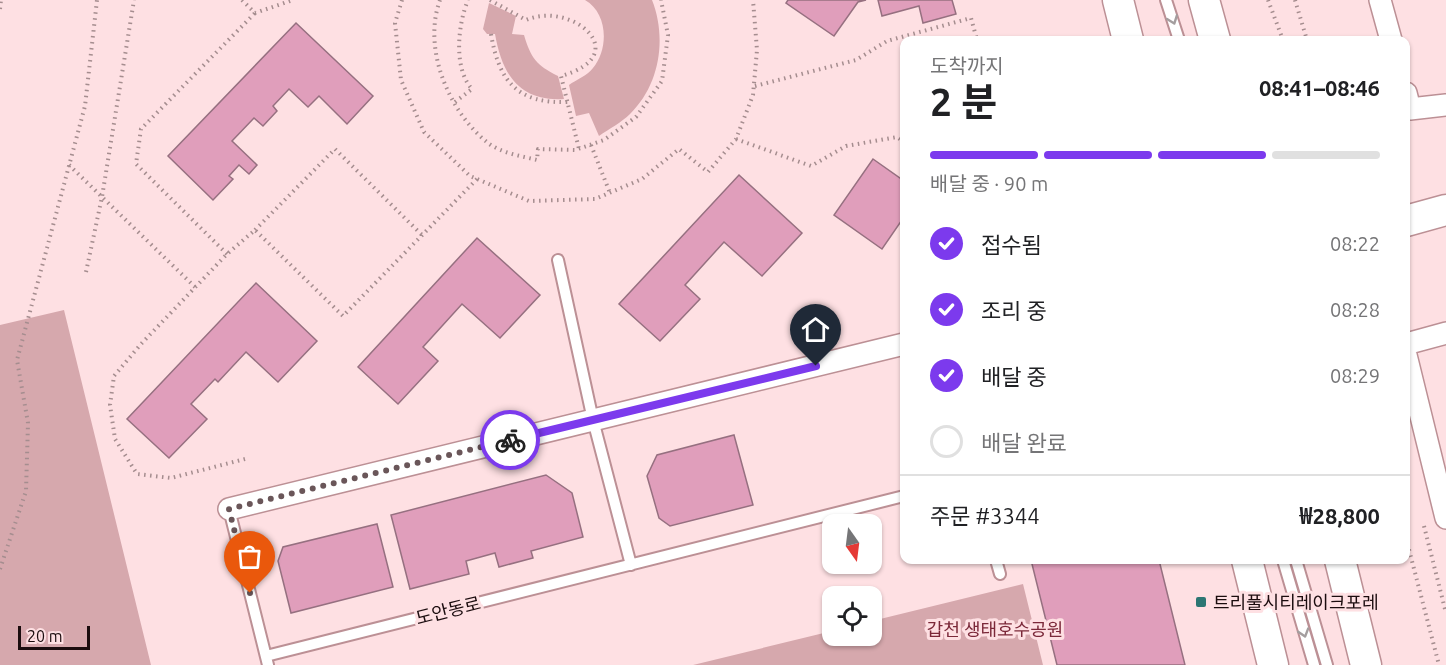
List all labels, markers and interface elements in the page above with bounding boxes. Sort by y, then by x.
one-way arrow [1166,14,1179,25]
text: 도착까지 [930,54,1004,77]
text: 08:41–08:46 [1259,75,1380,100]
text: 2 분 [930,80,997,123]
text: 배달 중 · 90 m [930,172,1048,195]
icon: check [930,227,963,260]
text: 접수됨 [981,232,1042,257]
text: 08:22 [1330,232,1380,255]
icon: check [930,293,963,326]
text: 조리 중 [981,298,1047,323]
text: 08:28 [1330,298,1380,321]
pin [790,304,841,366]
icon: home [799,313,832,346]
icon: check [930,359,963,392]
text: 배달 중 [981,364,1047,389]
text: 08:29 [1330,364,1380,387]
courier [480,410,540,470]
icon: bike [494,424,527,457]
text: 배달 완료 [981,430,1067,455]
text: 주문 #3344 [930,503,1040,528]
text: ₩28,800 [1300,503,1380,528]
north arrow [822,514,882,574]
map controls [822,514,882,646]
pin [224,531,275,593]
icon: bag [233,540,266,573]
button: locate [822,586,882,646]
street label: 도안동로 [413,592,483,628]
place label: 트리풀시티레이크포레 [1213,592,1379,612]
marker: 트리풀시티레이크포레 [1194,595,1208,609]
park label: 갑천 생태호수공원 [927,619,1063,639]
scale bar [18,623,90,650]
text: 20 m [27,627,63,645]
one-way arrow [1297,627,1309,637]

